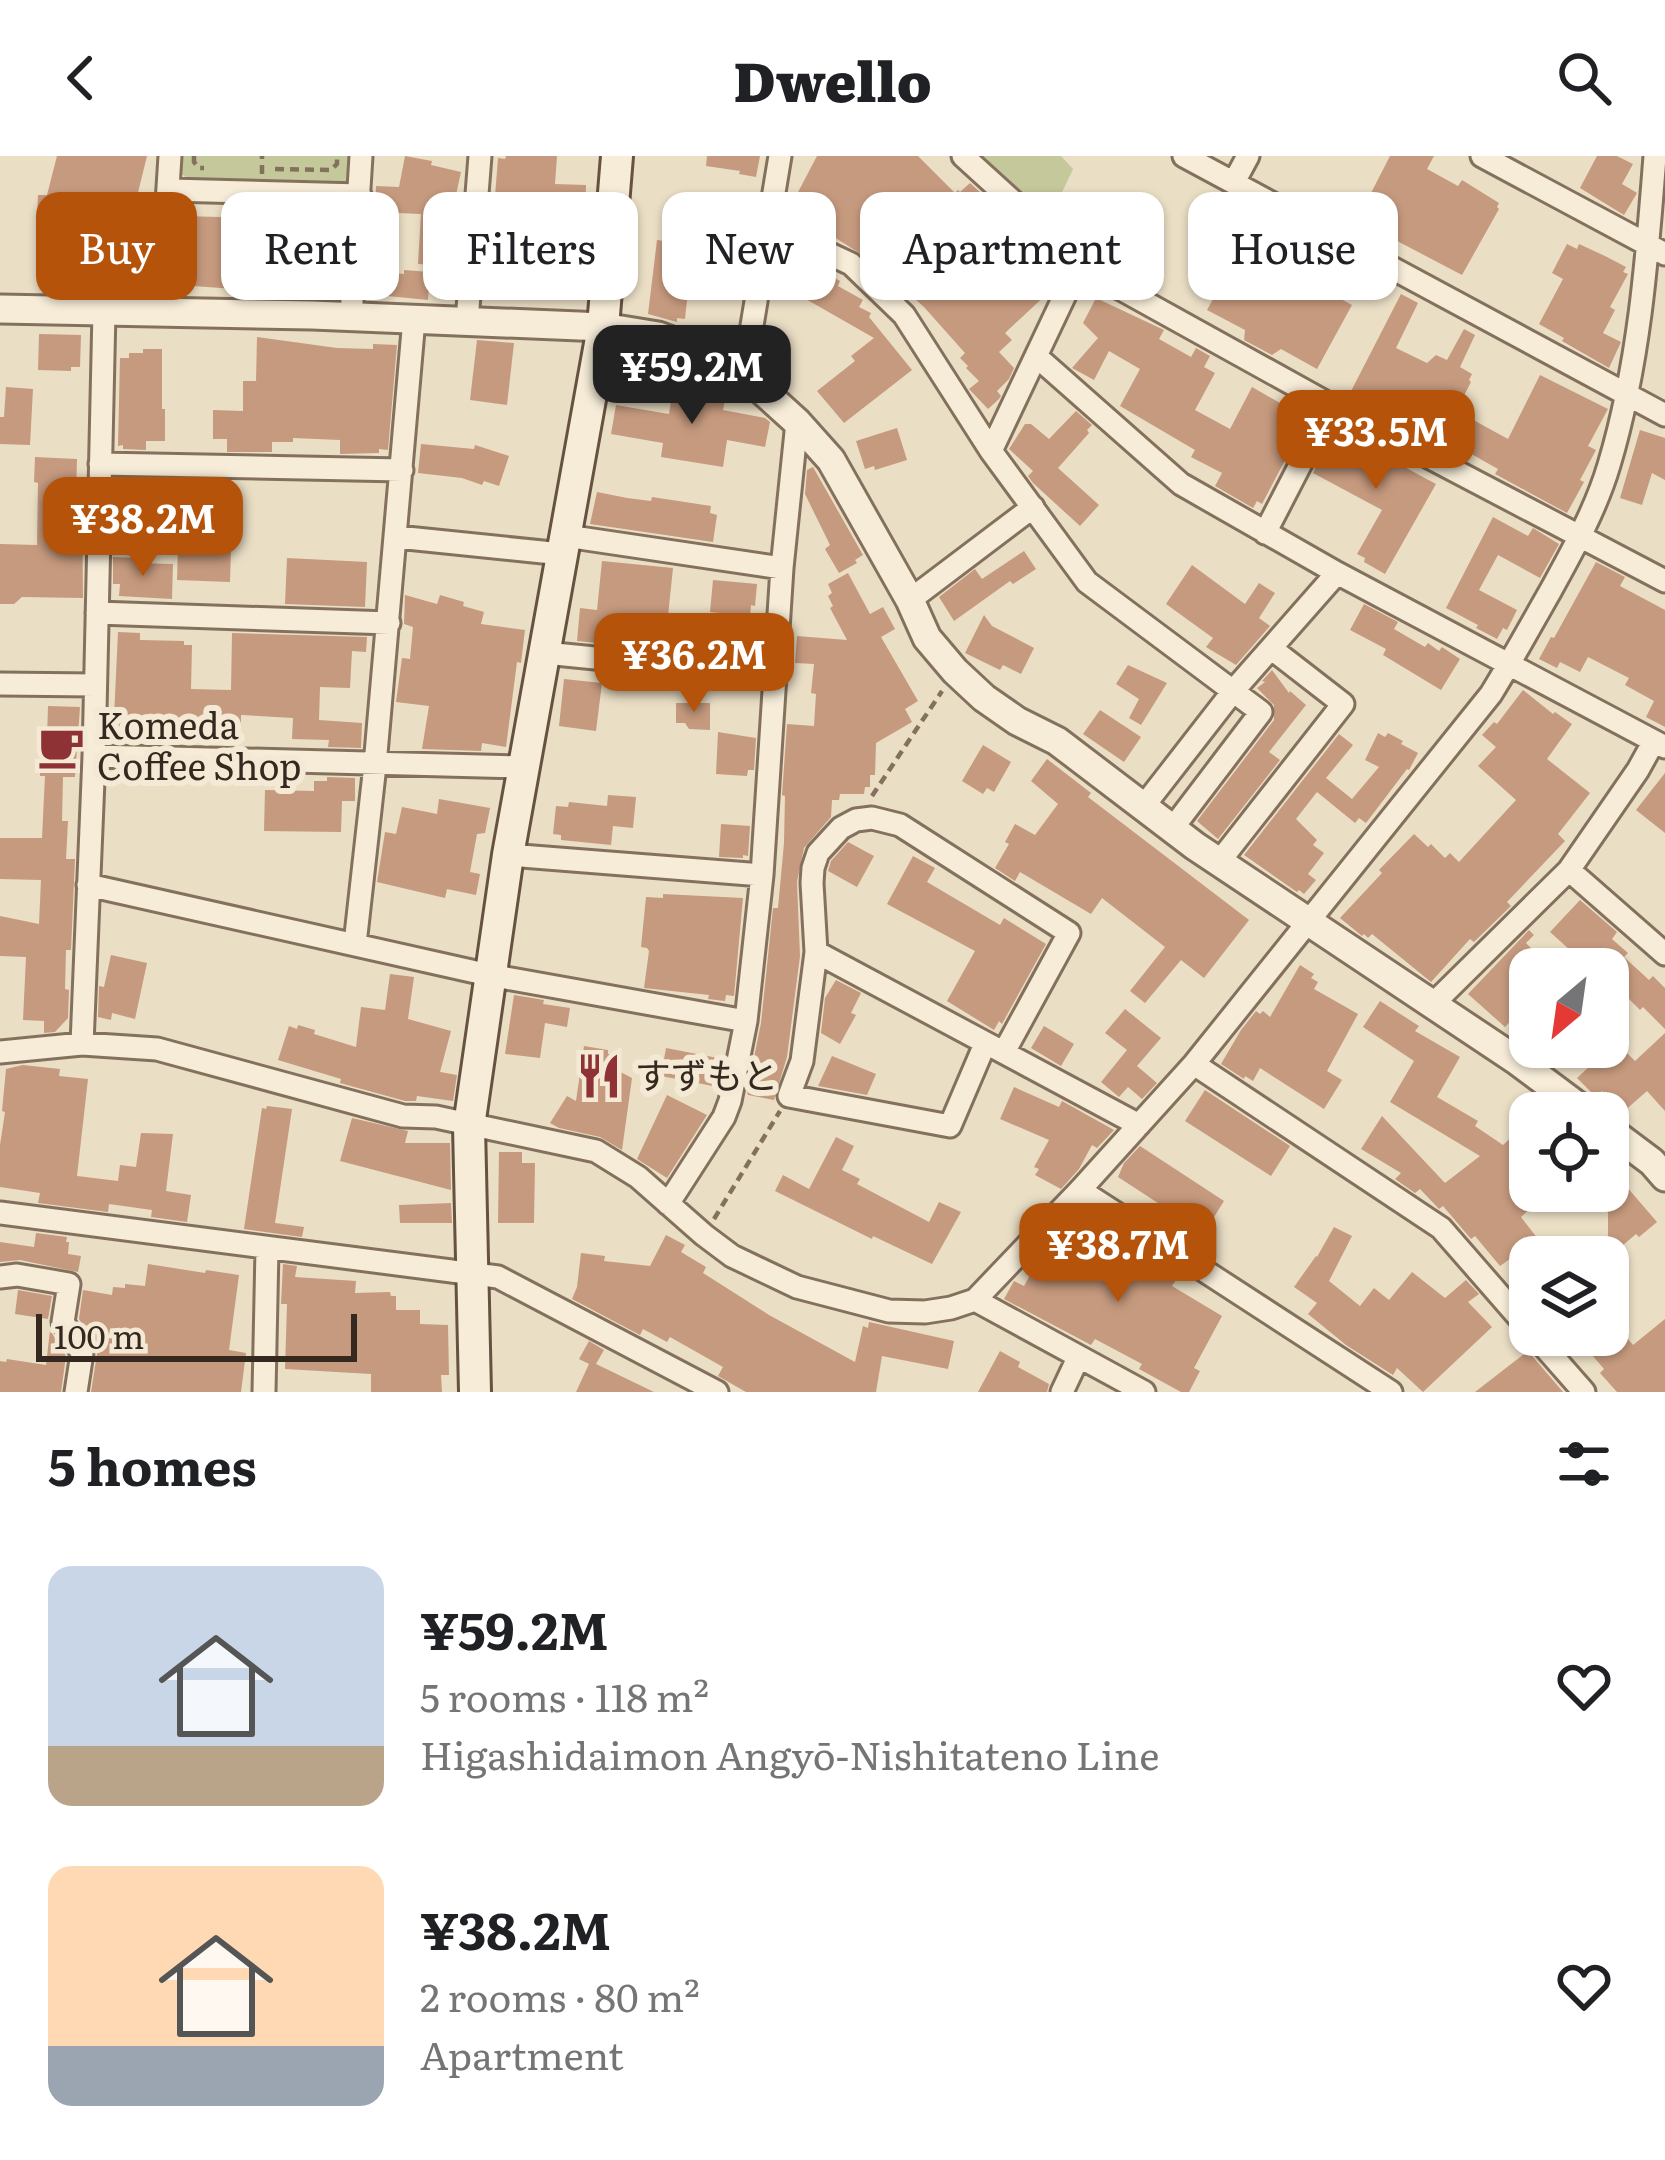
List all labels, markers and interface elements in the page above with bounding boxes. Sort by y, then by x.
text: Dwello [733,38,932,119]
icon: back [48,45,114,111]
icon: search [1551,45,1617,111]
chip: Buy [36,192,197,300]
chip: Rent [221,192,399,300]
chip: Filters [423,192,638,300]
chip: New [662,192,836,300]
chip: Apartment [860,192,1164,300]
chip: House [1188,192,1398,300]
pin: ¥59.2M [594,325,790,427]
text: ¥59.2M [620,335,764,393]
pin: ¥33.5M [1278,390,1474,492]
text: ¥33.5M [1304,400,1448,458]
pin: ¥38.2M [45,477,241,579]
text: ¥38.2M [70,487,216,545]
pin: ¥36.2M [596,613,792,715]
text: ¥36.2M [621,623,767,681]
place label: Komeda Coffee Shop [97,697,301,791]
cafe icon: Komeda Coffee Shop [36,722,86,772]
north arrow [1509,948,1629,1068]
map controls [1509,948,1629,1356]
place label: すずもと [635,1047,778,1100]
restaurant icon: すずもと [574,1051,624,1101]
button: locate [1509,1092,1629,1212]
pin: ¥38.7M [1020,1203,1216,1305]
text: ¥38.7M [1046,1213,1190,1271]
button: layers [1509,1236,1629,1356]
scale bar [36,1308,357,1361]
text: 100 m [54,1310,144,1359]
text: 5 homes [48,1426,257,1502]
icon: filters [1551,1431,1617,1497]
text: ¥59.2M [420,1590,609,1666]
icon: home [144,1614,288,1758]
icon: heart [1551,1653,1617,1719]
text: 5 rooms · 118 m² [420,1666,709,1724]
text: Higashidaimon Angyō-Nishitateno Line [420,1724,1160,1782]
text: ¥38.2M [420,1890,611,1966]
icon: home [144,1914,288,2058]
icon: heart [1551,1953,1617,2019]
text: 2 rooms · 80 m² [420,1966,700,2024]
text: Apartment [420,2024,624,2082]

